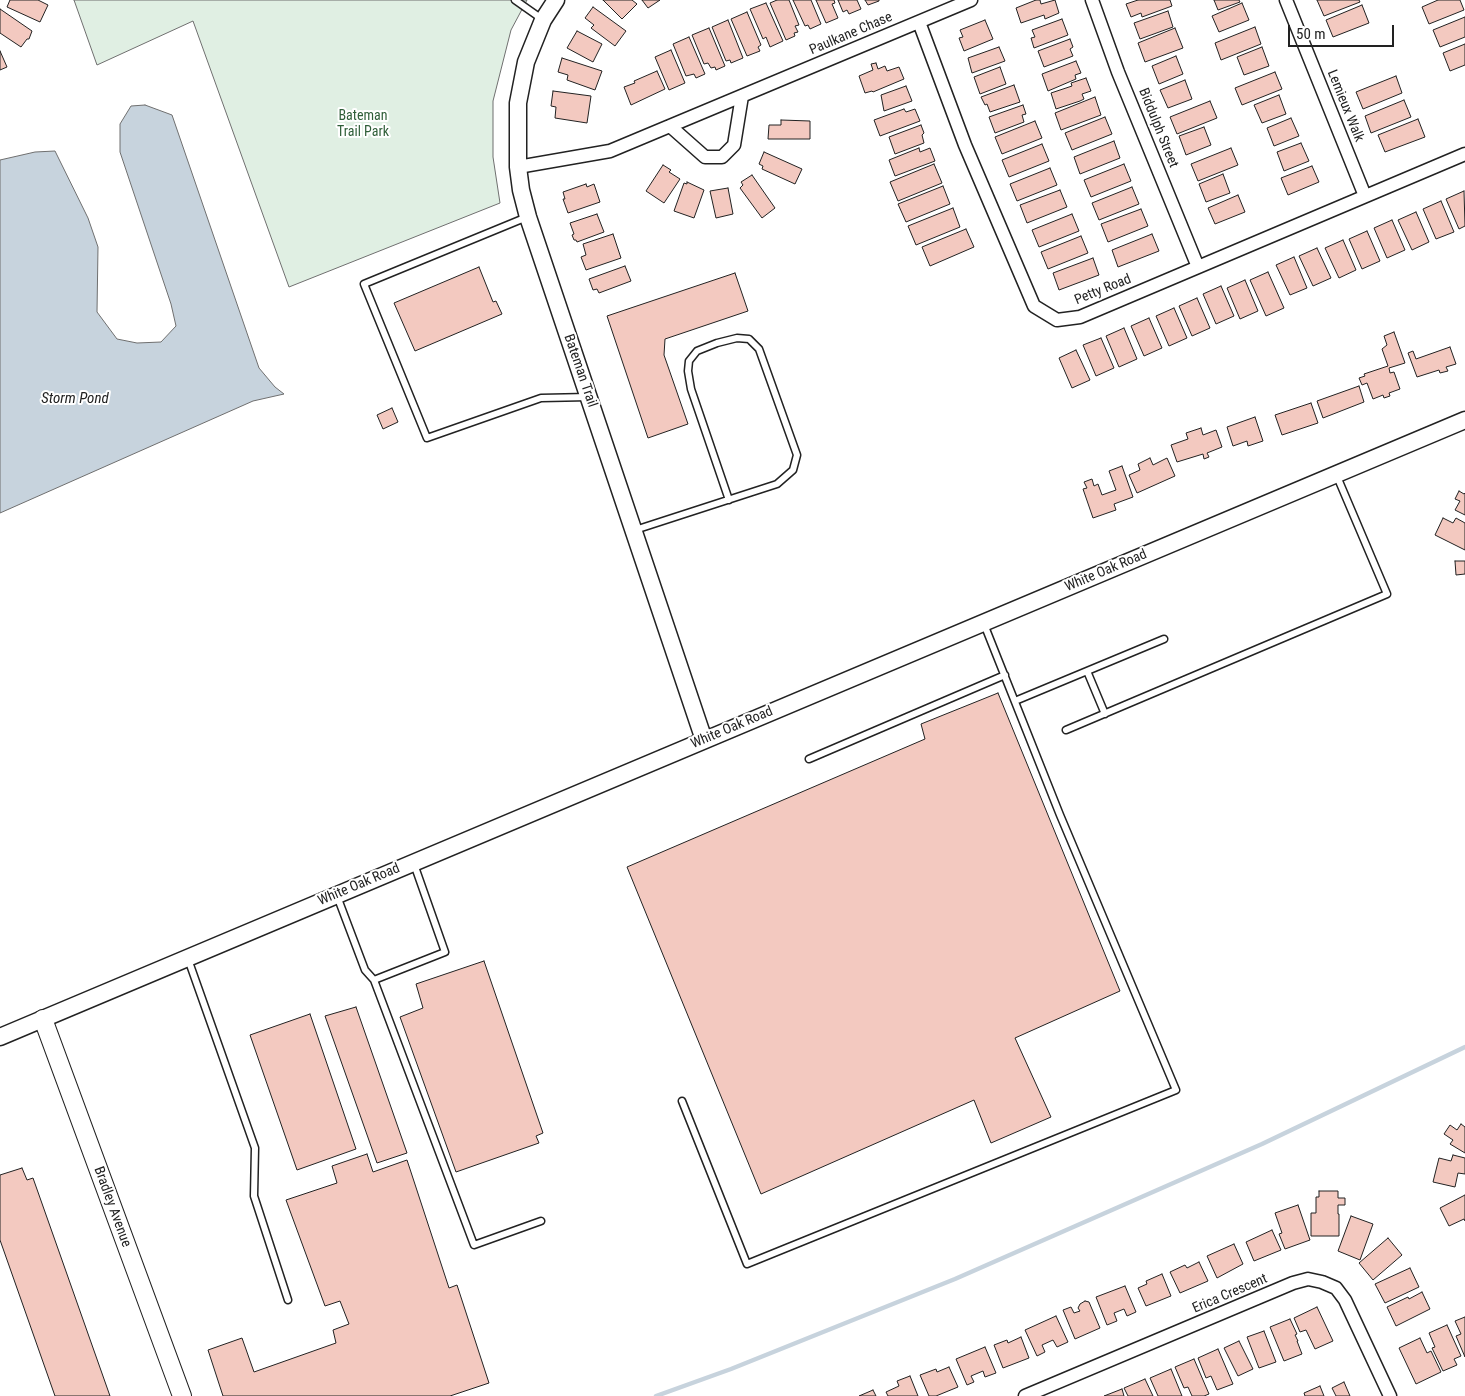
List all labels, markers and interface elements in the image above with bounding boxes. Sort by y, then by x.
street label: Paulkane Chase [807,9,895,59]
scale bar [1290,15,1396,47]
text: 50 m [1296,25,1326,43]
street label: Lemieux Walk [1323,67,1367,145]
street label: Biddulph Street [1134,86,1182,170]
park label: Bateman Trail Park [337,108,389,140]
street label: Petty Road [1072,271,1134,309]
street label: Bateman Trail [560,332,600,410]
water label: Storm Pond [41,390,109,408]
street label: White Oak Road [1063,546,1149,596]
street label: White Oak Road [689,703,775,753]
street label: White Oak Road [316,860,402,910]
street label: Bradley Avenue [90,1165,134,1249]
street label: Erica Crescent [1190,1271,1270,1317]

